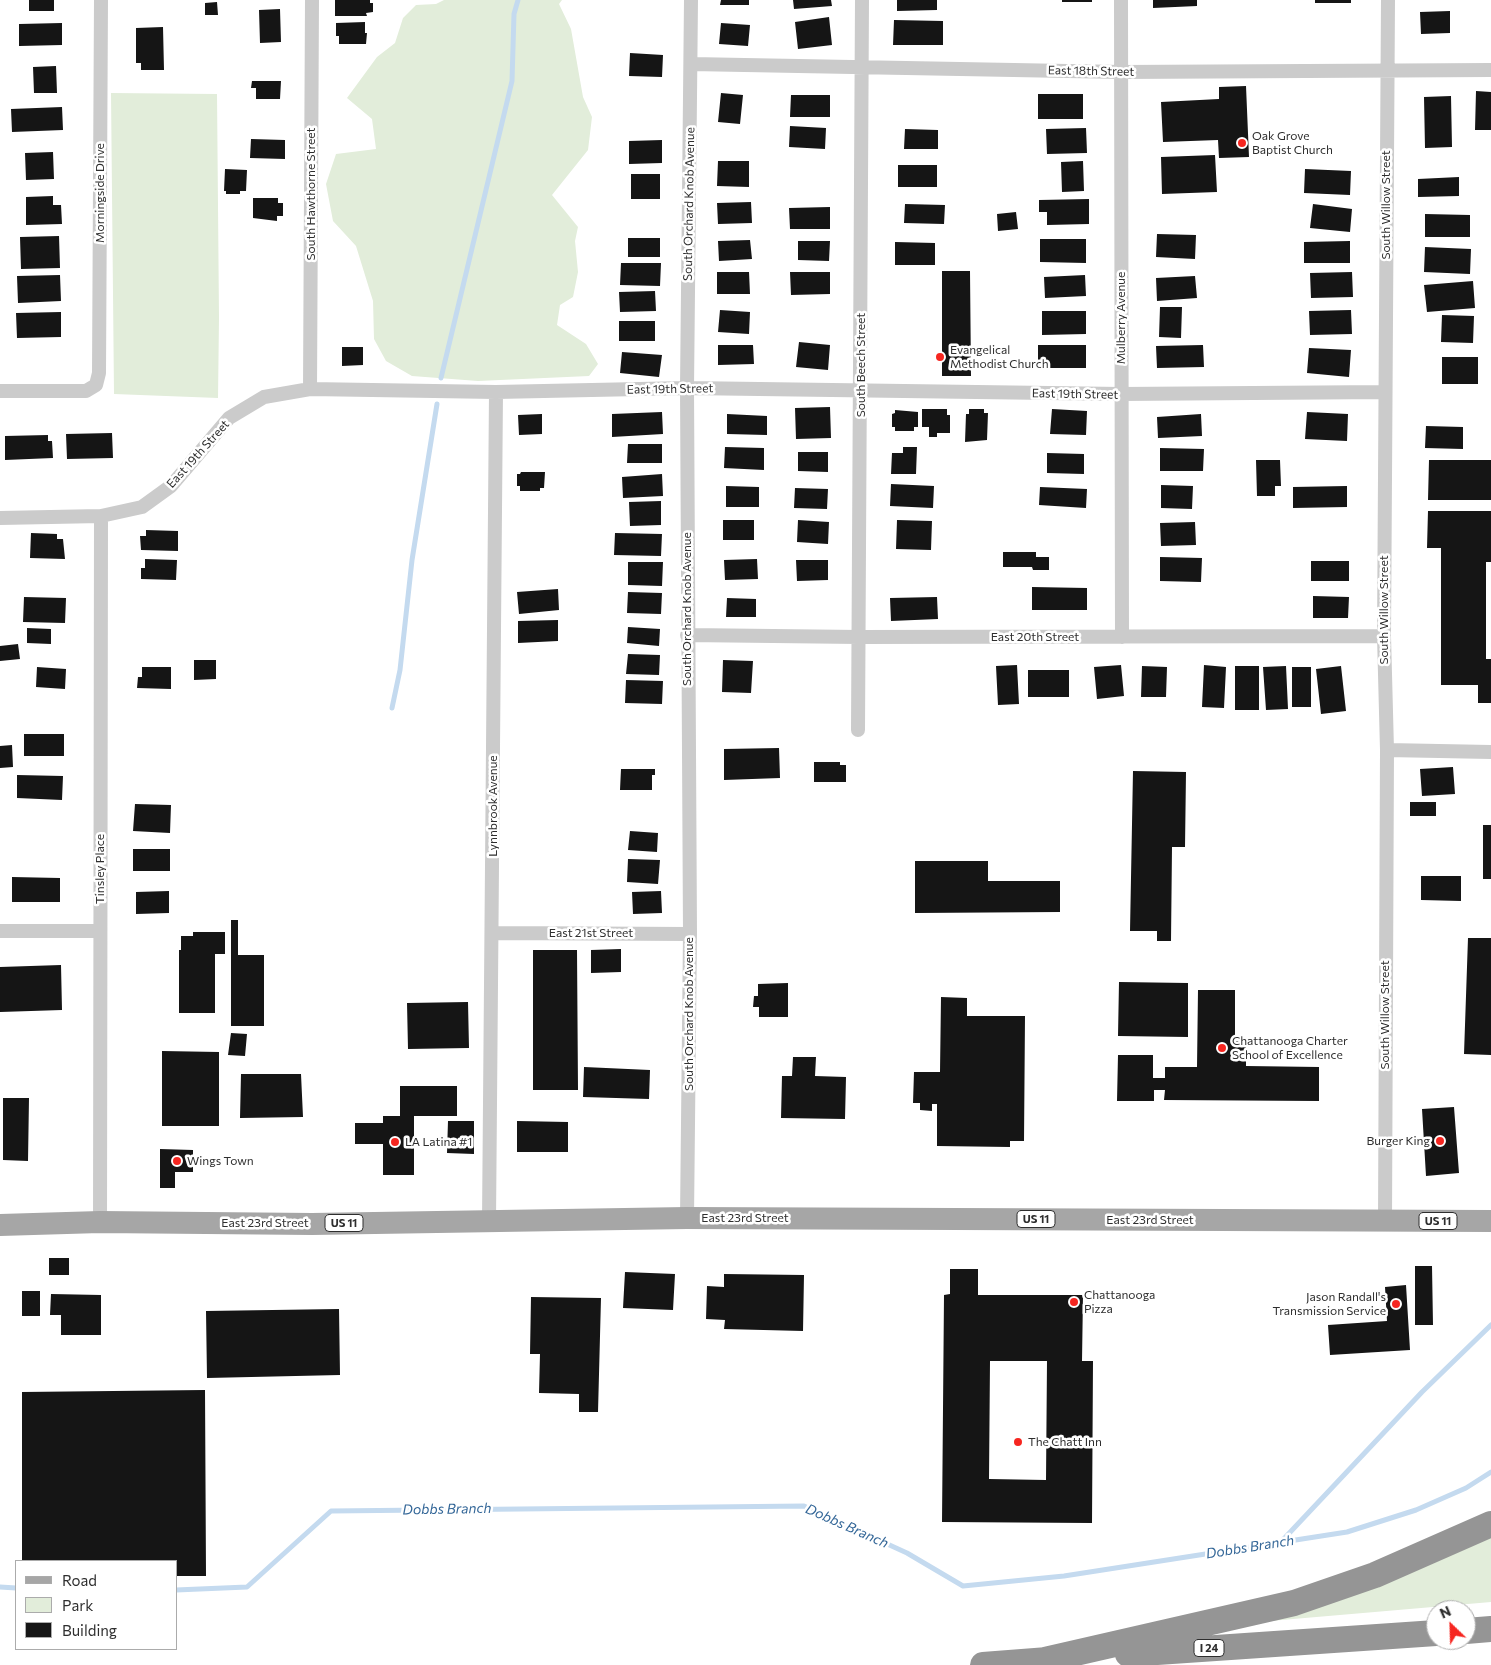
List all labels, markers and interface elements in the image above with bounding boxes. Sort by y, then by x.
street label: East 18th Street [1048,63,1134,79]
street label: South Orchard Knob Avenue [680,127,698,281]
street label: South Hawthorne Street [304,128,318,260]
place label: Oak Grove Baptist Church [1252,129,1333,157]
marker: Oak Grove Baptist Church [1236,137,1248,149]
street label: Morningside Drive [93,143,107,243]
street label: South Willow Street [1379,150,1393,260]
street label: Mulberry Avenue [1114,272,1128,364]
street label: South Beech Street [854,313,868,417]
place label: Evangelical Methodist Church [950,343,1049,371]
marker: Evangelical Methodist Church [934,351,946,363]
street label: East 19th Street [627,381,713,397]
street label: East 19th Street [1032,386,1118,402]
street label: East 19th Street [164,417,232,491]
street label: South Orchard Knob Avenue [680,532,694,686]
street label: South Willow Street [1377,555,1391,665]
street label: East 20th Street [991,630,1079,644]
street label: Lynnbrook Avenue [486,755,500,857]
street label: Tinsley Place [93,834,107,904]
street label: East 21st Street [549,926,633,940]
street label: South Orchard Knob Avenue [682,937,696,1091]
street label: South Willow Street [1378,960,1392,1070]
place label: Chattanooga Charter School of Excellence [1232,1034,1348,1062]
marker: Chattanooga Charter School of Excellence [1216,1042,1228,1054]
place label: Burger King [1366,1134,1430,1148]
place label: LA Latina #1 [405,1135,472,1149]
marker: Burger King [1434,1135,1446,1147]
marker: LA Latina #1 [389,1136,401,1148]
place label: Wings Town [187,1154,254,1168]
marker: Wings Town [171,1155,183,1167]
road number: US 11 [1017,1210,1055,1228]
street label: East 23rd Street [701,1211,789,1225]
road number: US 11 [1419,1212,1457,1230]
street label: East 23rd Street [1106,1213,1194,1227]
road number: US 11 [325,1214,363,1232]
street label: East 23rd Street [221,1216,309,1230]
place label: Chattanooga Pizza [1084,1288,1155,1316]
place label: Jason Randall's Transmission Service [1272,1290,1386,1318]
marker: Chattanooga Pizza [1068,1296,1080,1308]
marker: Jason Randall's Transmission Service [1390,1298,1402,1310]
place label: The Chatt Inn [1028,1435,1102,1449]
marker: The Chatt Inn [1012,1436,1024,1448]
water label: Dobbs Branch [402,1500,492,1518]
water label: Dobbs Branch [803,1500,891,1552]
water label: Dobbs Branch [1205,1532,1295,1562]
legend [15,1560,178,1650]
text: Road [62,1571,97,1589]
text: Park [62,1596,93,1614]
north arrow [1426,1600,1476,1650]
text: N [1437,1602,1453,1622]
text: Building [62,1621,117,1639]
road number: I 24 [1194,1640,1224,1656]

